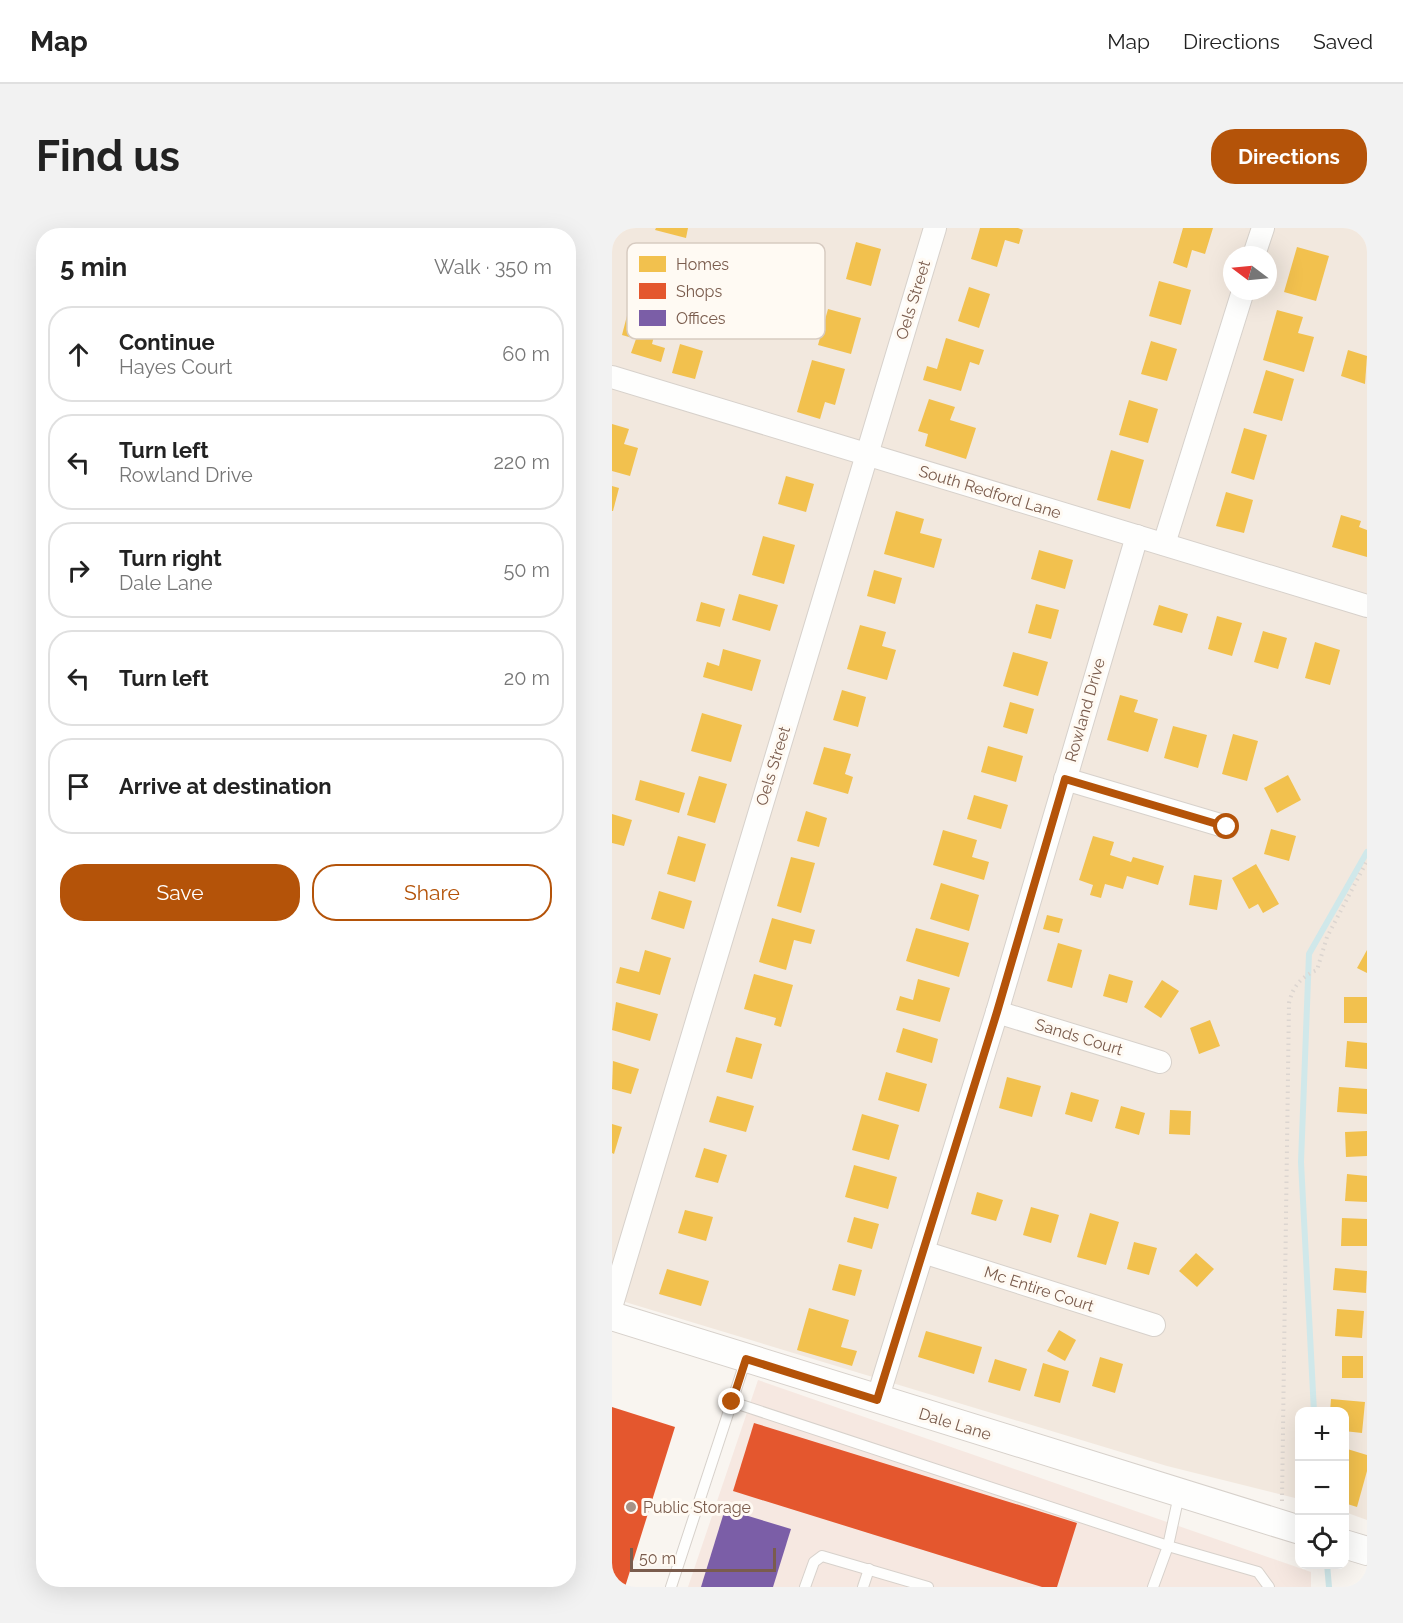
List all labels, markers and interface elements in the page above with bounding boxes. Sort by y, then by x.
text: Map [30,25,88,58]
text: Map [1107,29,1150,54]
text: Directions [1183,29,1280,54]
text: Saved [1313,29,1373,54]
button: Directions [1211,129,1367,184]
text: Find us [36,132,180,181]
legend [627,243,825,339]
north arrow [1223,246,1277,300]
text: 5 min [60,252,127,282]
text: Walk · 350 m [434,255,552,279]
text: Homes [676,255,729,274]
street label: Oels Street [892,257,934,342]
text: Shops [676,282,722,301]
text: Offices [676,309,726,328]
text: Continue [119,329,215,355]
icon: ahead [62,338,95,371]
text: 60 m [502,342,550,366]
text: Hayes Court [119,355,232,379]
text: Turn left [119,437,209,463]
icon: left [62,446,95,479]
text: 220 m [493,450,550,474]
street label: South Redford Lane [917,461,1063,523]
text: Rowland Drive [119,463,253,487]
text: Turn right [119,545,222,571]
icon: right [62,554,95,587]
text: 50 m [503,558,550,582]
text: Dale Lane [119,571,212,595]
street label: Rowland Drive [1061,656,1109,764]
icon: left [62,662,95,695]
text: Turn left [119,665,209,691]
text: 20 m [504,666,550,690]
street label: Oels Street [752,723,794,808]
icon: arrive [62,770,95,803]
text: Arrive at destination [119,773,332,799]
route start [1213,813,1239,839]
button: Save [60,864,300,921]
button: Share [312,864,552,921]
street label: Sands Court [1033,1015,1126,1060]
street label: Mc Entire Court [982,1262,1097,1316]
route end [718,1388,744,1414]
street label: Dale Lane [917,1404,993,1444]
map controls [1295,1407,1349,1569]
button: + [1295,1407,1349,1461]
button: − [1295,1461,1349,1515]
place label: Public Storage [643,1498,751,1517]
marker: Public Storage [624,1500,638,1514]
button: locate [1295,1515,1349,1569]
scale bar [630,1545,776,1572]
text: 50 m [639,1549,676,1568]

